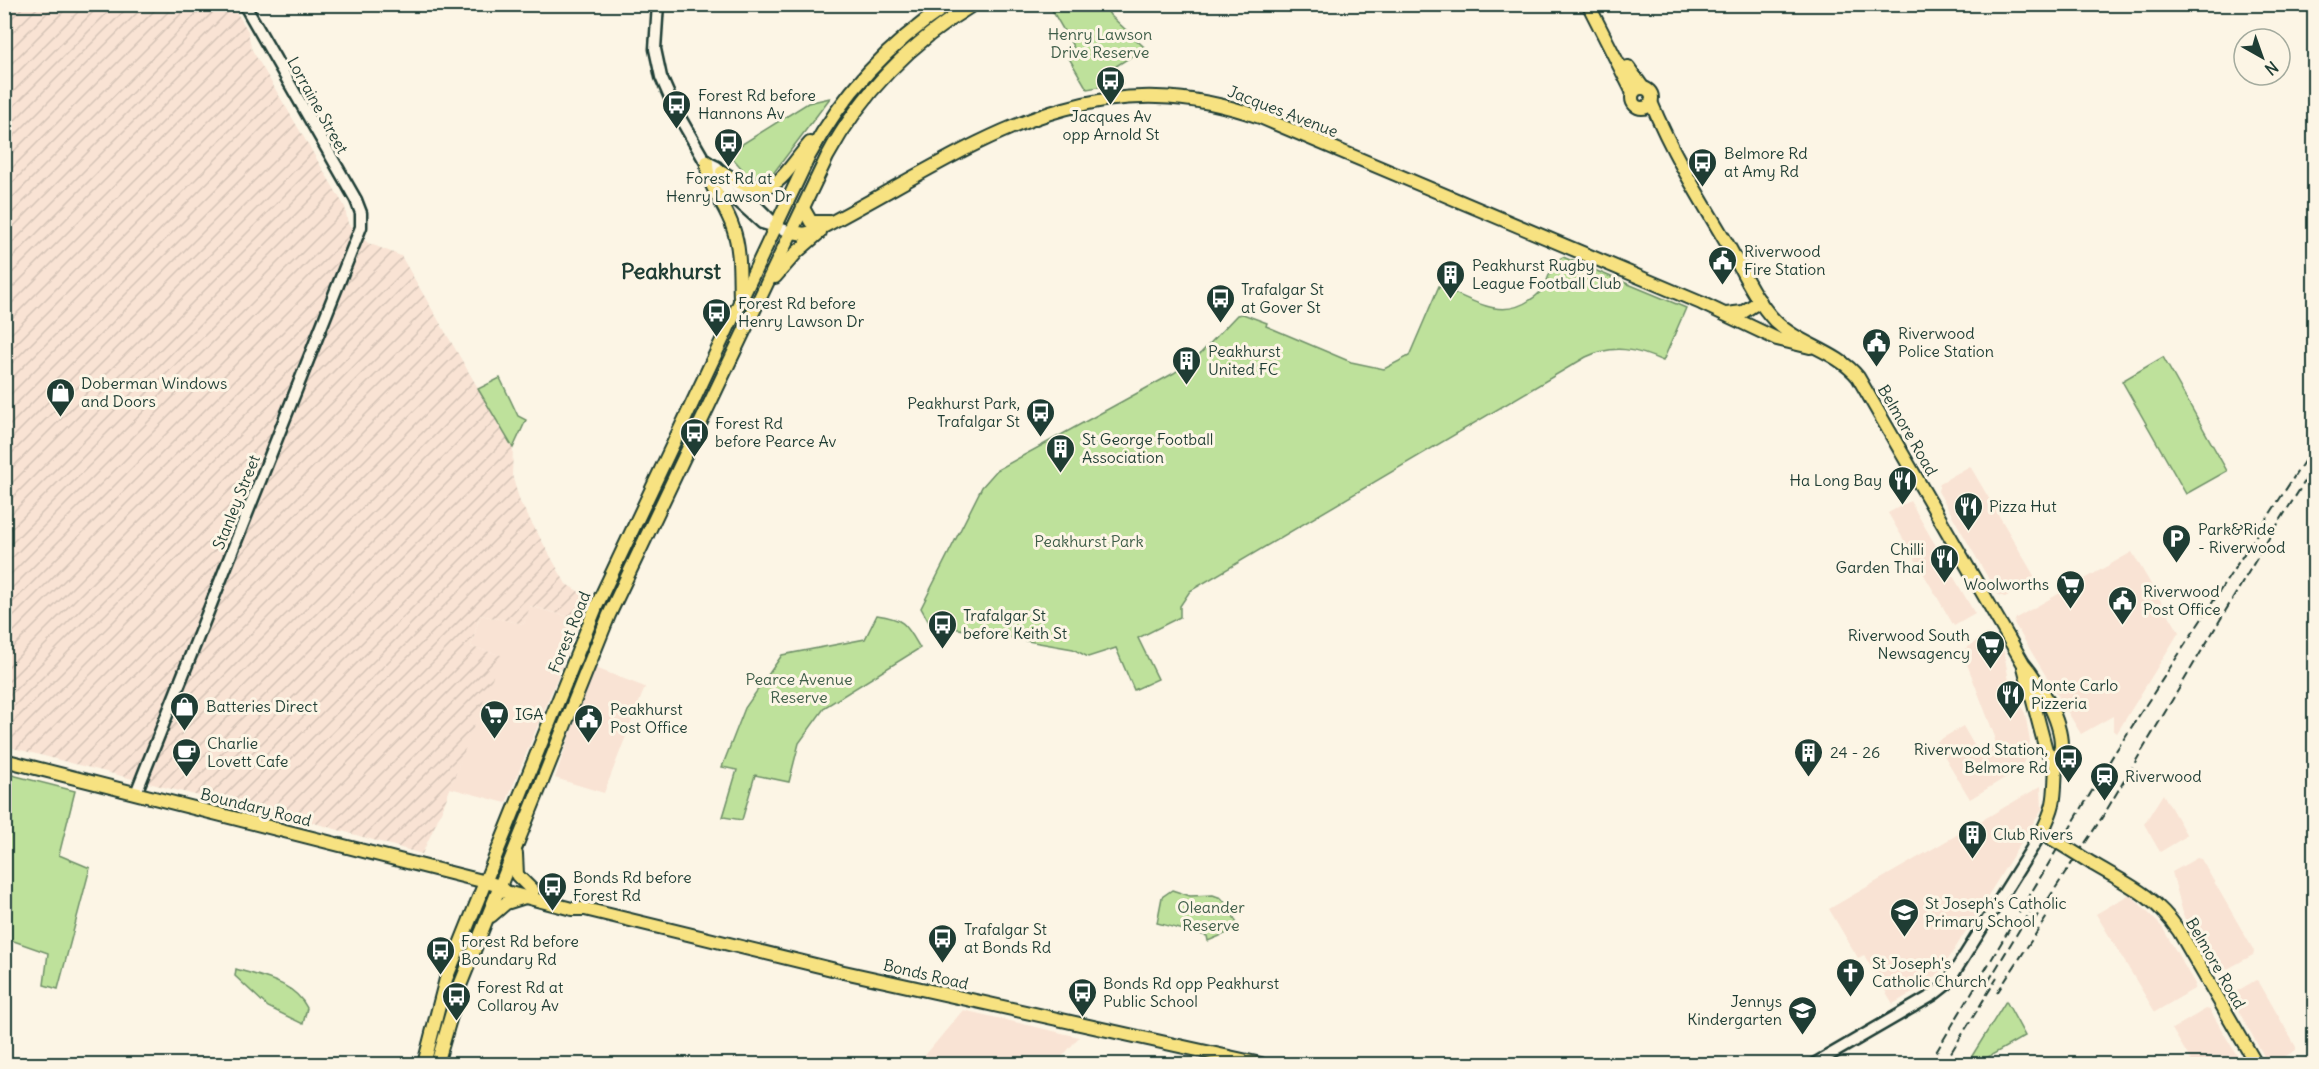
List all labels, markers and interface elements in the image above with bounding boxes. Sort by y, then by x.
park label: Henry Lawson Drive Reserve [1048,24,1152,62]
north arrow [2232,27,2292,87]
street label: Lorraine Street [283,53,353,157]
text: N [2261,57,2282,80]
bus stop icon: Jacques Av opp Arnold St [1095,64,1127,106]
street label: Jacques Avenue [1225,81,1341,141]
place label: Forest Rd before Hannons Av [698,85,816,123]
bus stop icon: Forest Rd before Hannons Av [661,88,693,130]
place label: Jacques Av opp Arnold St [1063,106,1160,144]
bus stop icon: Forest Rd at Henry Lawson Dr [713,126,745,168]
place label: Belmore Rd at Amy Rd [1724,143,1808,181]
bus stop icon: Belmore Rd at Amy Rd [1687,146,1719,188]
place label: Forest Rd at Henry Lawson Dr [666,168,793,206]
place label: Riverwood Fire Station [1744,241,1826,279]
public building icon: Riverwood Fire Station [1707,244,1739,286]
place label: Peakhurst Rugby League Football Club [1472,255,1622,293]
district label: Peakhurst [621,257,722,285]
building icon: Peakhurst Rugby League Football Club [1435,258,1467,300]
place label: Trafalgar St at Gover St [1241,279,1325,317]
bus stop icon: Trafalgar St at Gover St [1204,282,1236,324]
place label: Forest Rd before Henry Lawson Dr [738,293,865,331]
bus stop icon: Forest Rd before Henry Lawson Dr [701,296,733,338]
place label: Riverwood Police Station [1898,323,1994,361]
public building icon: Riverwood Police Station [1861,326,1893,368]
place label: Peakhurst United FC [1208,341,1281,379]
building icon: Peakhurst United FC [1171,344,1203,386]
place label: Doberman Windows and Doors [81,373,227,411]
shop icon: Doberman Windows and Doors [44,376,76,418]
street label: Belmore Road [1874,381,1942,479]
place label: Peakhurst Park, Trafalgar St [907,393,1021,431]
bus stop icon: Peakhurst Park, Trafalgar St [1025,396,1057,438]
place label: Forest Rd before Pearce Av [715,413,837,451]
bus stop icon: Forest Rd before Pearce Av [678,416,710,458]
place label: St George Football Association [1082,429,1213,467]
building icon: St George Football Association [1045,432,1077,474]
street label: Stanley Street [208,451,264,552]
restaurant icon: Ha Long Bay [1887,464,1919,506]
place label: Ha Long Bay [1789,470,1882,490]
restaurant icon: Pizza Hut [1952,490,1984,532]
place label: Pizza Hut [1989,496,2057,516]
place label: Park&Ride - Riverwood [2198,519,2285,557]
parking icon: Park&Ride - Riverwood [2161,522,2193,564]
park label: Peakhurst Park [1034,531,1144,551]
place label: Chilli Garden Thai [1836,539,1924,577]
restaurant icon: Chilli Garden Thai [1929,542,1961,584]
supermarket icon: Woolworths [2054,568,2086,610]
place label: Woolworths [1963,574,2049,594]
place label: Riverwood Post Office [2143,581,2221,619]
public building icon: Riverwood Post Office [2106,584,2138,626]
street label: Forest Road [544,588,594,676]
place label: Trafalgar St before Keith St [963,605,1068,643]
bus stop icon: Trafalgar St before Keith St [926,608,958,650]
place label: Riverwood South Newsagency [1848,625,1970,663]
supermarket icon: Riverwood South Newsagency [1975,628,2007,670]
park label: Pearce Avenue Reserve [745,669,853,707]
place label: Monte Carlo Pizzeria [2031,675,2118,713]
restaurant icon: Monte Carlo Pizzeria [1994,678,2026,720]
shop icon: Batteries Direct [169,690,201,732]
place label: Batteries Direct [206,696,318,716]
supermarket icon: IGA [478,698,510,740]
place label: Peakhurst Post Office [610,699,688,737]
public building icon: Peakhurst Post Office [573,702,605,744]
place label: IGA [515,704,544,724]
place label: Charlie Lovett Cafe [207,733,288,771]
cafe icon: Charlie Lovett Cafe [170,736,202,778]
building icon: 24 - 26 [1793,736,1825,778]
place label: Riverwood Station, Belmore Rd [1914,739,2048,777]
place label: 24 - 26 [1830,742,1880,762]
bus stop icon: Riverwood Station, Belmore Rd [2053,742,2085,784]
station icon: Riverwood [2088,760,2120,802]
place label: Riverwood [2125,766,2202,786]
street label: Boundary Road [198,784,314,830]
building icon: Club Rivers [1956,818,1988,860]
place label: Club Rivers [1993,824,2073,844]
place label: Bonds Rd before Forest Rd [573,867,692,905]
bus stop icon: Bonds Rd before Forest Rd [536,870,568,912]
place label: St Joseph's Catholic Primary School [1925,893,2067,931]
school or university icon: St Joseph's Catholic Primary School [1888,896,1920,938]
park label: Oleander Reserve [1177,897,1245,935]
street label: Belmore Road [2182,914,2250,1012]
place label: Trafalgar St at Bonds Rd [964,919,1051,957]
bus stop icon: Trafalgar St at Bonds Rd [927,922,959,964]
place label: Forest Rd before Boundary Rd [461,931,579,969]
bus stop icon: Forest Rd before Boundary Rd [424,934,456,976]
place label: St Joseph's Catholic Church [1872,953,1987,991]
street label: Bonds Road [881,954,971,994]
church icon: St Joseph's Catholic Church [1835,956,1867,998]
place label: Bonds Rd opp Peakhurst Public School [1103,973,1280,1011]
bus stop icon: Bonds Rd opp Peakhurst Public School [1066,976,1098,1018]
place label: Forest Rd at Collaroy Av [477,977,564,1015]
bus stop icon: Forest Rd at Collaroy Av [440,980,472,1022]
place label: Jennys Kindergarten [1687,991,1782,1029]
school or university icon: Jennys Kindergarten [1787,994,1819,1036]

